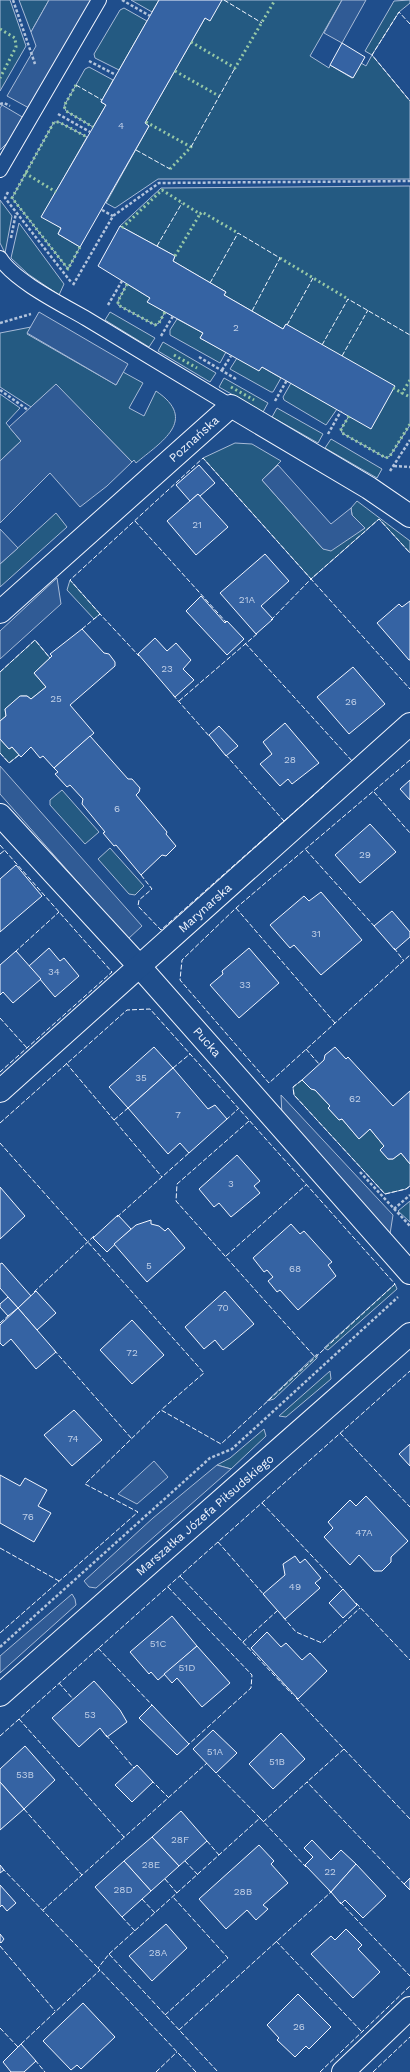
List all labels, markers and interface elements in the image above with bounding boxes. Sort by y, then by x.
house number: 4 [118,120,124,131]
house number: 2 [233,322,239,333]
street label: Poznańska [166,413,222,465]
house number: 21 [192,519,202,530]
house number: 21A [239,594,256,605]
house number: 23 [161,663,173,674]
house number: 25 [50,693,62,704]
house number: 26 [345,696,357,707]
house number: 28 [284,754,296,765]
house number: 6 [114,803,120,814]
house number: 29 [359,849,371,860]
street label: Marynarska [176,880,235,936]
house number: 31 [311,928,321,939]
house number: 34 [48,966,60,977]
house number: 33 [239,979,251,990]
street label: Pucka [190,1024,224,1060]
house number: 35 [135,1072,147,1083]
house number: 62 [349,1093,361,1104]
house number: 7 [175,1109,181,1120]
house number: 3 [228,1178,234,1189]
house number: 5 [146,1260,152,1271]
house number: 68 [289,1263,301,1274]
house number: 70 [217,1302,229,1313]
house number: 72 [126,1347,138,1358]
house number: 74 [67,1433,79,1444]
street label: Marszałka Józefa Piłsudskiego [133,1451,277,1579]
house number: 76 [22,1511,34,1522]
house number: 47A [355,1527,373,1538]
house number: 49 [289,1581,301,1592]
house number: 51C [150,1638,166,1649]
house number: 51D [179,1662,195,1673]
house number: 53 [84,1709,96,1720]
house number: 51A [207,1746,224,1757]
house number: 51B [269,1756,285,1767]
house number: 53B [16,1769,34,1780]
house number: 28F [171,1834,189,1845]
house number: 28E [142,1859,160,1870]
house number: 22 [324,1866,336,1877]
house number: 28D [113,1884,133,1895]
house number: 28B [234,1886,252,1897]
house number: 28A [149,1947,168,1958]
house number: 26 [293,2021,305,2032]

